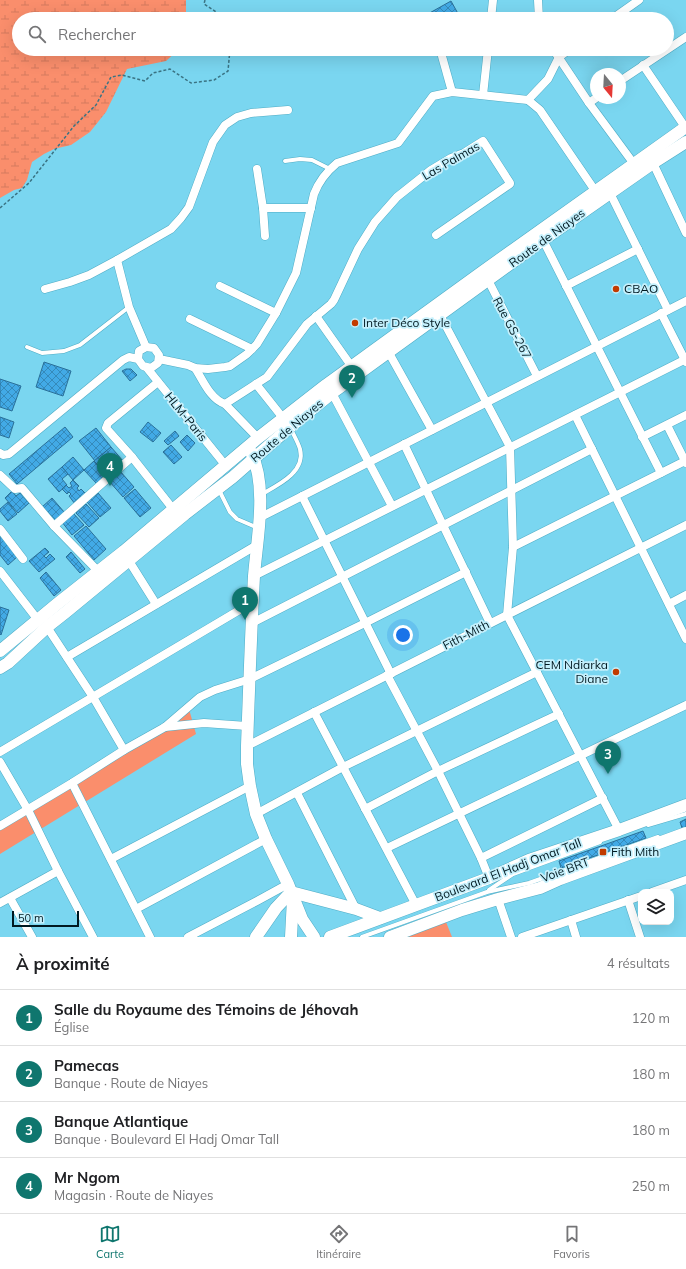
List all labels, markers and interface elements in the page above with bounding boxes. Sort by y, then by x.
search box [12,12,674,56]
icon: search [26,23,48,45]
text: Rechercher [58,25,136,44]
north arrow [590,68,626,104]
street label: Las Palmas [419,138,482,183]
street label: Route de Niayes [506,205,588,270]
place label: CBAO [624,281,658,296]
marker: CBAO [611,284,621,294]
street label: Rue GS-267 [490,294,535,361]
place label: Inter Déco Style [363,315,450,330]
marker: Inter Déco Style [350,318,360,328]
pin: 2 [339,365,365,398]
street label: HLM-Paris [162,389,211,444]
street label: Route de Niayes [247,396,326,465]
pin: 4 [97,453,123,486]
pin: 1 [232,587,258,620]
street label: Fith-Mith [440,616,492,653]
your location [393,625,413,645]
place label: CEM Ndiarka Diane [535,657,608,686]
marker: CEM Ndiarka Diane [611,667,621,677]
pin: 3 [595,741,621,774]
street label: Boulevard El Hadj Omar Tall [432,835,583,904]
place label: Fith Mith [611,844,659,859]
marker: Fith Mith [598,847,608,857]
street label: Voie BRT [539,854,592,885]
map controls [638,889,674,925]
button: layers [638,889,674,925]
scale bar [12,909,79,928]
text: 50 m [18,911,44,925]
text: À proximité [16,953,110,974]
text: 4 résultats [607,955,670,971]
text: Salle du Royaume des Témoins de Jéhovah [54,1000,358,1019]
text: 1 [25,1010,33,1026]
text: 120 m [632,1010,670,1026]
text: Église [54,1019,89,1035]
text: Pamecas [54,1056,119,1075]
text: 2 [25,1066,33,1082]
text: 180 m [632,1066,670,1082]
text: Banque · Route de Niayes [54,1075,208,1091]
text: Banque Atlantique [54,1112,188,1131]
text: 3 [25,1122,33,1138]
text: 180 m [632,1122,670,1138]
text: Banque · Boulevard El Hadj Omar Tall [54,1131,279,1147]
text: Mr Ngom [54,1168,120,1187]
text: 4 [25,1178,33,1194]
text: 250 m [632,1178,670,1194]
text: Magasin · Route de Niayes [54,1187,213,1203]
tab: Carte [96,1223,124,1261]
tab: Itinéraire [316,1223,361,1261]
tab: Favoris [553,1223,590,1261]

